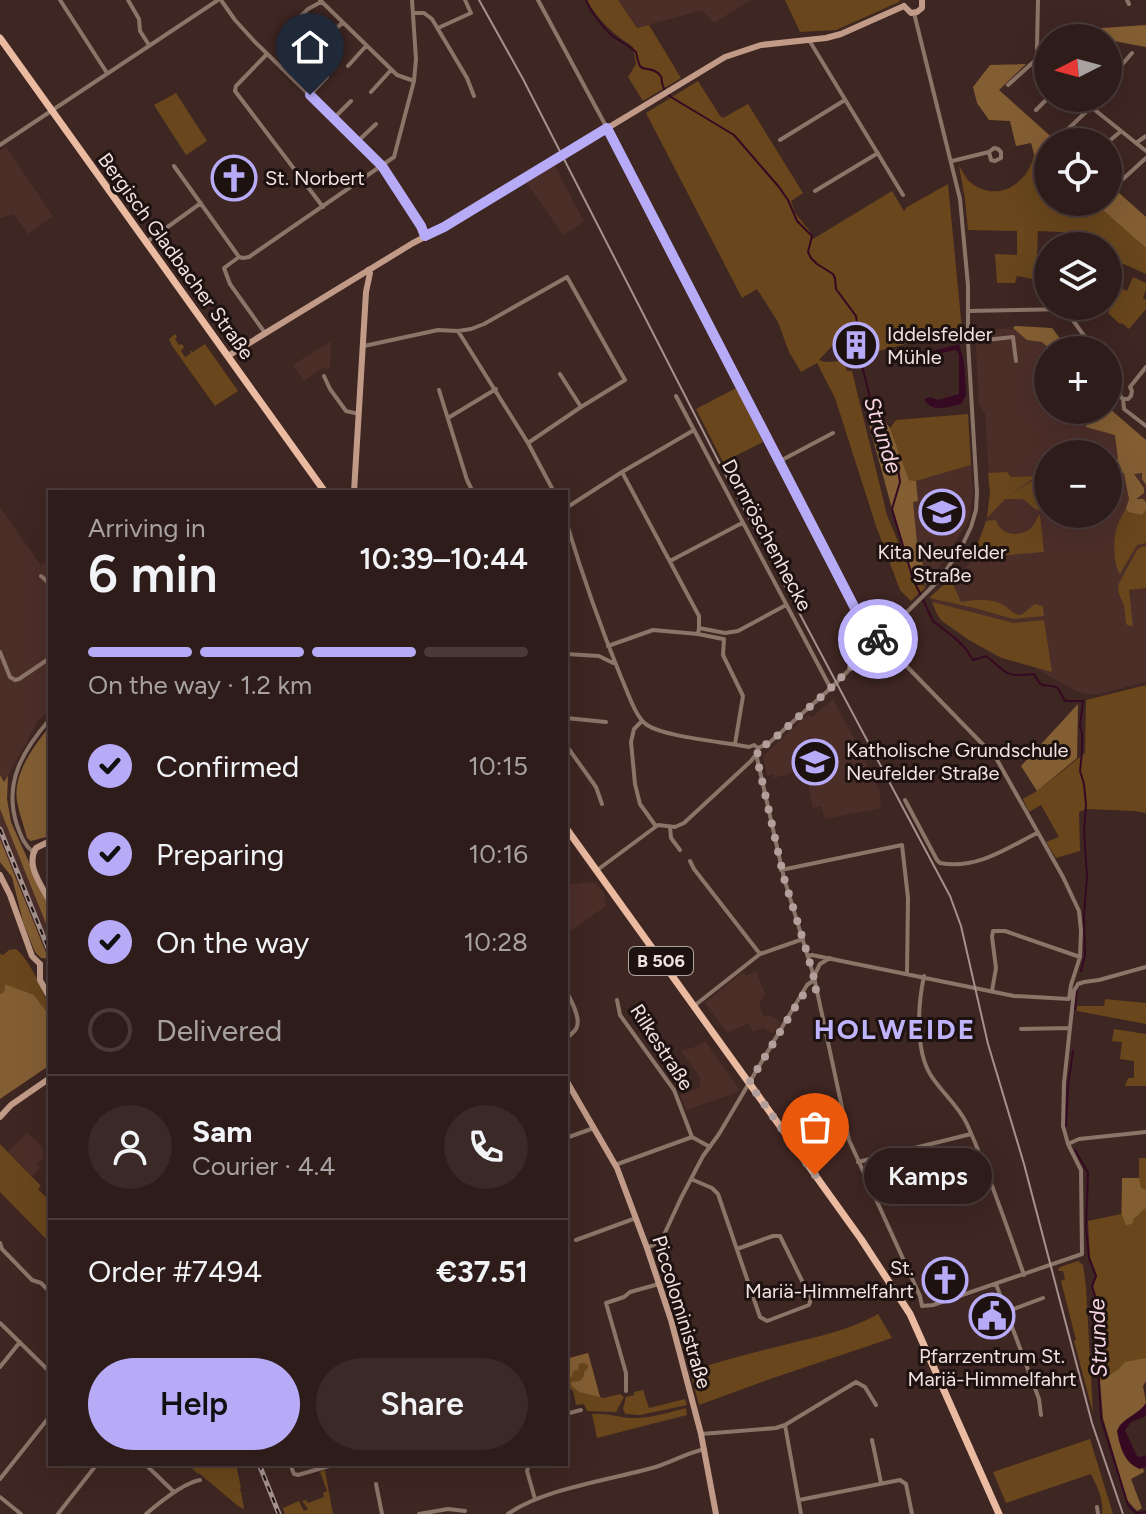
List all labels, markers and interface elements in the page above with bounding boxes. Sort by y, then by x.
pin [276,13,344,95]
north arrow [1034,24,1122,112]
map controls [1034,24,1122,528]
icon: home [288,25,332,69]
button: locate [1034,128,1122,216]
street label: Bergisch Gladbacher Straße [93,148,259,364]
church icon: St. Norbert [210,154,258,202]
place label: St. Norbert [265,166,365,190]
button: layers [1034,232,1122,320]
building icon: Iddelsfelder Mühle [832,321,880,369]
place label: Iddelsfelder Mühle [887,322,993,369]
button: + [1034,336,1122,424]
water label: Strunde [858,393,908,477]
button: − [1034,440,1122,528]
street label: Dornröschenhecke [717,455,817,615]
school or university icon: Kita Neufelder Straße [918,488,966,536]
text: Arriving in [88,512,206,544]
text: 10:39–10:44 [359,540,528,577]
place label: Kita Neufelder Straße [877,540,1007,587]
text: 6 min [88,543,218,605]
courier [838,599,918,679]
icon: bike [856,617,900,661]
text: On the way · 1.2 km [88,669,312,701]
school or university icon: Katholische Grundschule Neufelder Straße [791,738,839,786]
place label: Katholische Grundschule Neufelder Straße [846,738,1069,785]
icon: check [88,744,132,788]
text: Confirmed [156,748,299,785]
text: 10:15 [468,750,528,782]
icon: check [88,832,132,876]
text: Preparing [156,836,284,873]
text: 10:16 [469,838,528,870]
icon: check [88,920,132,964]
text: On the way [156,924,309,961]
text: 10:28 [464,926,528,958]
road number: B 506 [629,947,693,975]
street label: Rilkestraße [625,999,699,1095]
text: Delivered [156,1012,282,1049]
district label: HOLWEIDE [814,1012,976,1046]
pin [781,1093,849,1175]
button: person [88,1105,172,1189]
button: phone [444,1105,528,1189]
icon: bag [793,1105,837,1149]
text: Sam [192,1113,252,1150]
callout: Kamps [863,1147,991,1203]
text: Courier · 4.4 [192,1150,335,1182]
text: Kamps [888,1160,968,1192]
street label: Piccoloministraße [647,1232,717,1392]
text: Order #7494 [88,1253,262,1290]
text: €37.51 [436,1253,528,1290]
place label: St. Mariä-Himmelfahrt [745,1256,914,1303]
church icon: St. Mariä-Himmelfahrt [921,1256,969,1304]
public building icon: Pfarrzentrum St. Mariä-Himmelfahrt [968,1292,1016,1340]
water label: Strunde [1083,1298,1113,1378]
place label: Pfarrzentrum St. Mariä-Himmelfahrt [907,1344,1077,1391]
button: Help [88,1358,300,1450]
button: Share [316,1358,528,1450]

